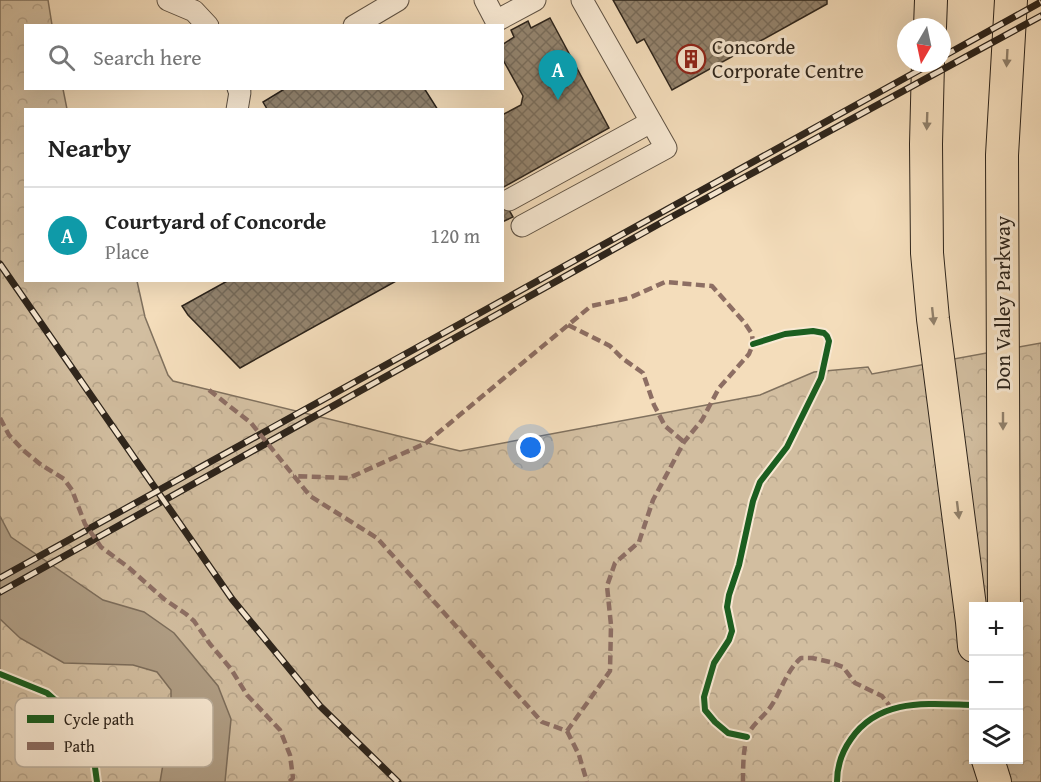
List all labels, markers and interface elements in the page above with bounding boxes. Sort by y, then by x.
north arrow [897,18,951,72]
search box [24,24,504,90]
place label: Concorde Corporate Centre [712,31,864,86]
icon: search [45,41,78,74]
text: Search here [93,41,202,73]
building icon: Concorde Corporate Centre [675,43,707,75]
one-way arrow [1003,49,1012,68]
pin: A [538,51,578,100]
one-way arrow [922,112,931,131]
text: Nearby [48,128,131,167]
text: Courtyard of Concorde [105,205,326,237]
street label: Don Valley Parkway [987,215,1018,390]
text: A [61,221,74,250]
text: 120 m [430,221,480,250]
text: Place [105,237,149,266]
one-way arrow [928,307,938,326]
one-way arrow [998,412,1008,431]
your location [516,433,545,462]
one-way arrow [953,500,962,519]
map controls [969,602,1023,764]
button: + [969,602,1023,656]
button: − [969,656,1023,710]
legend [15,698,213,767]
text: Cycle path [64,707,134,731]
button: layers [969,710,1023,764]
text: Path [64,734,95,758]

